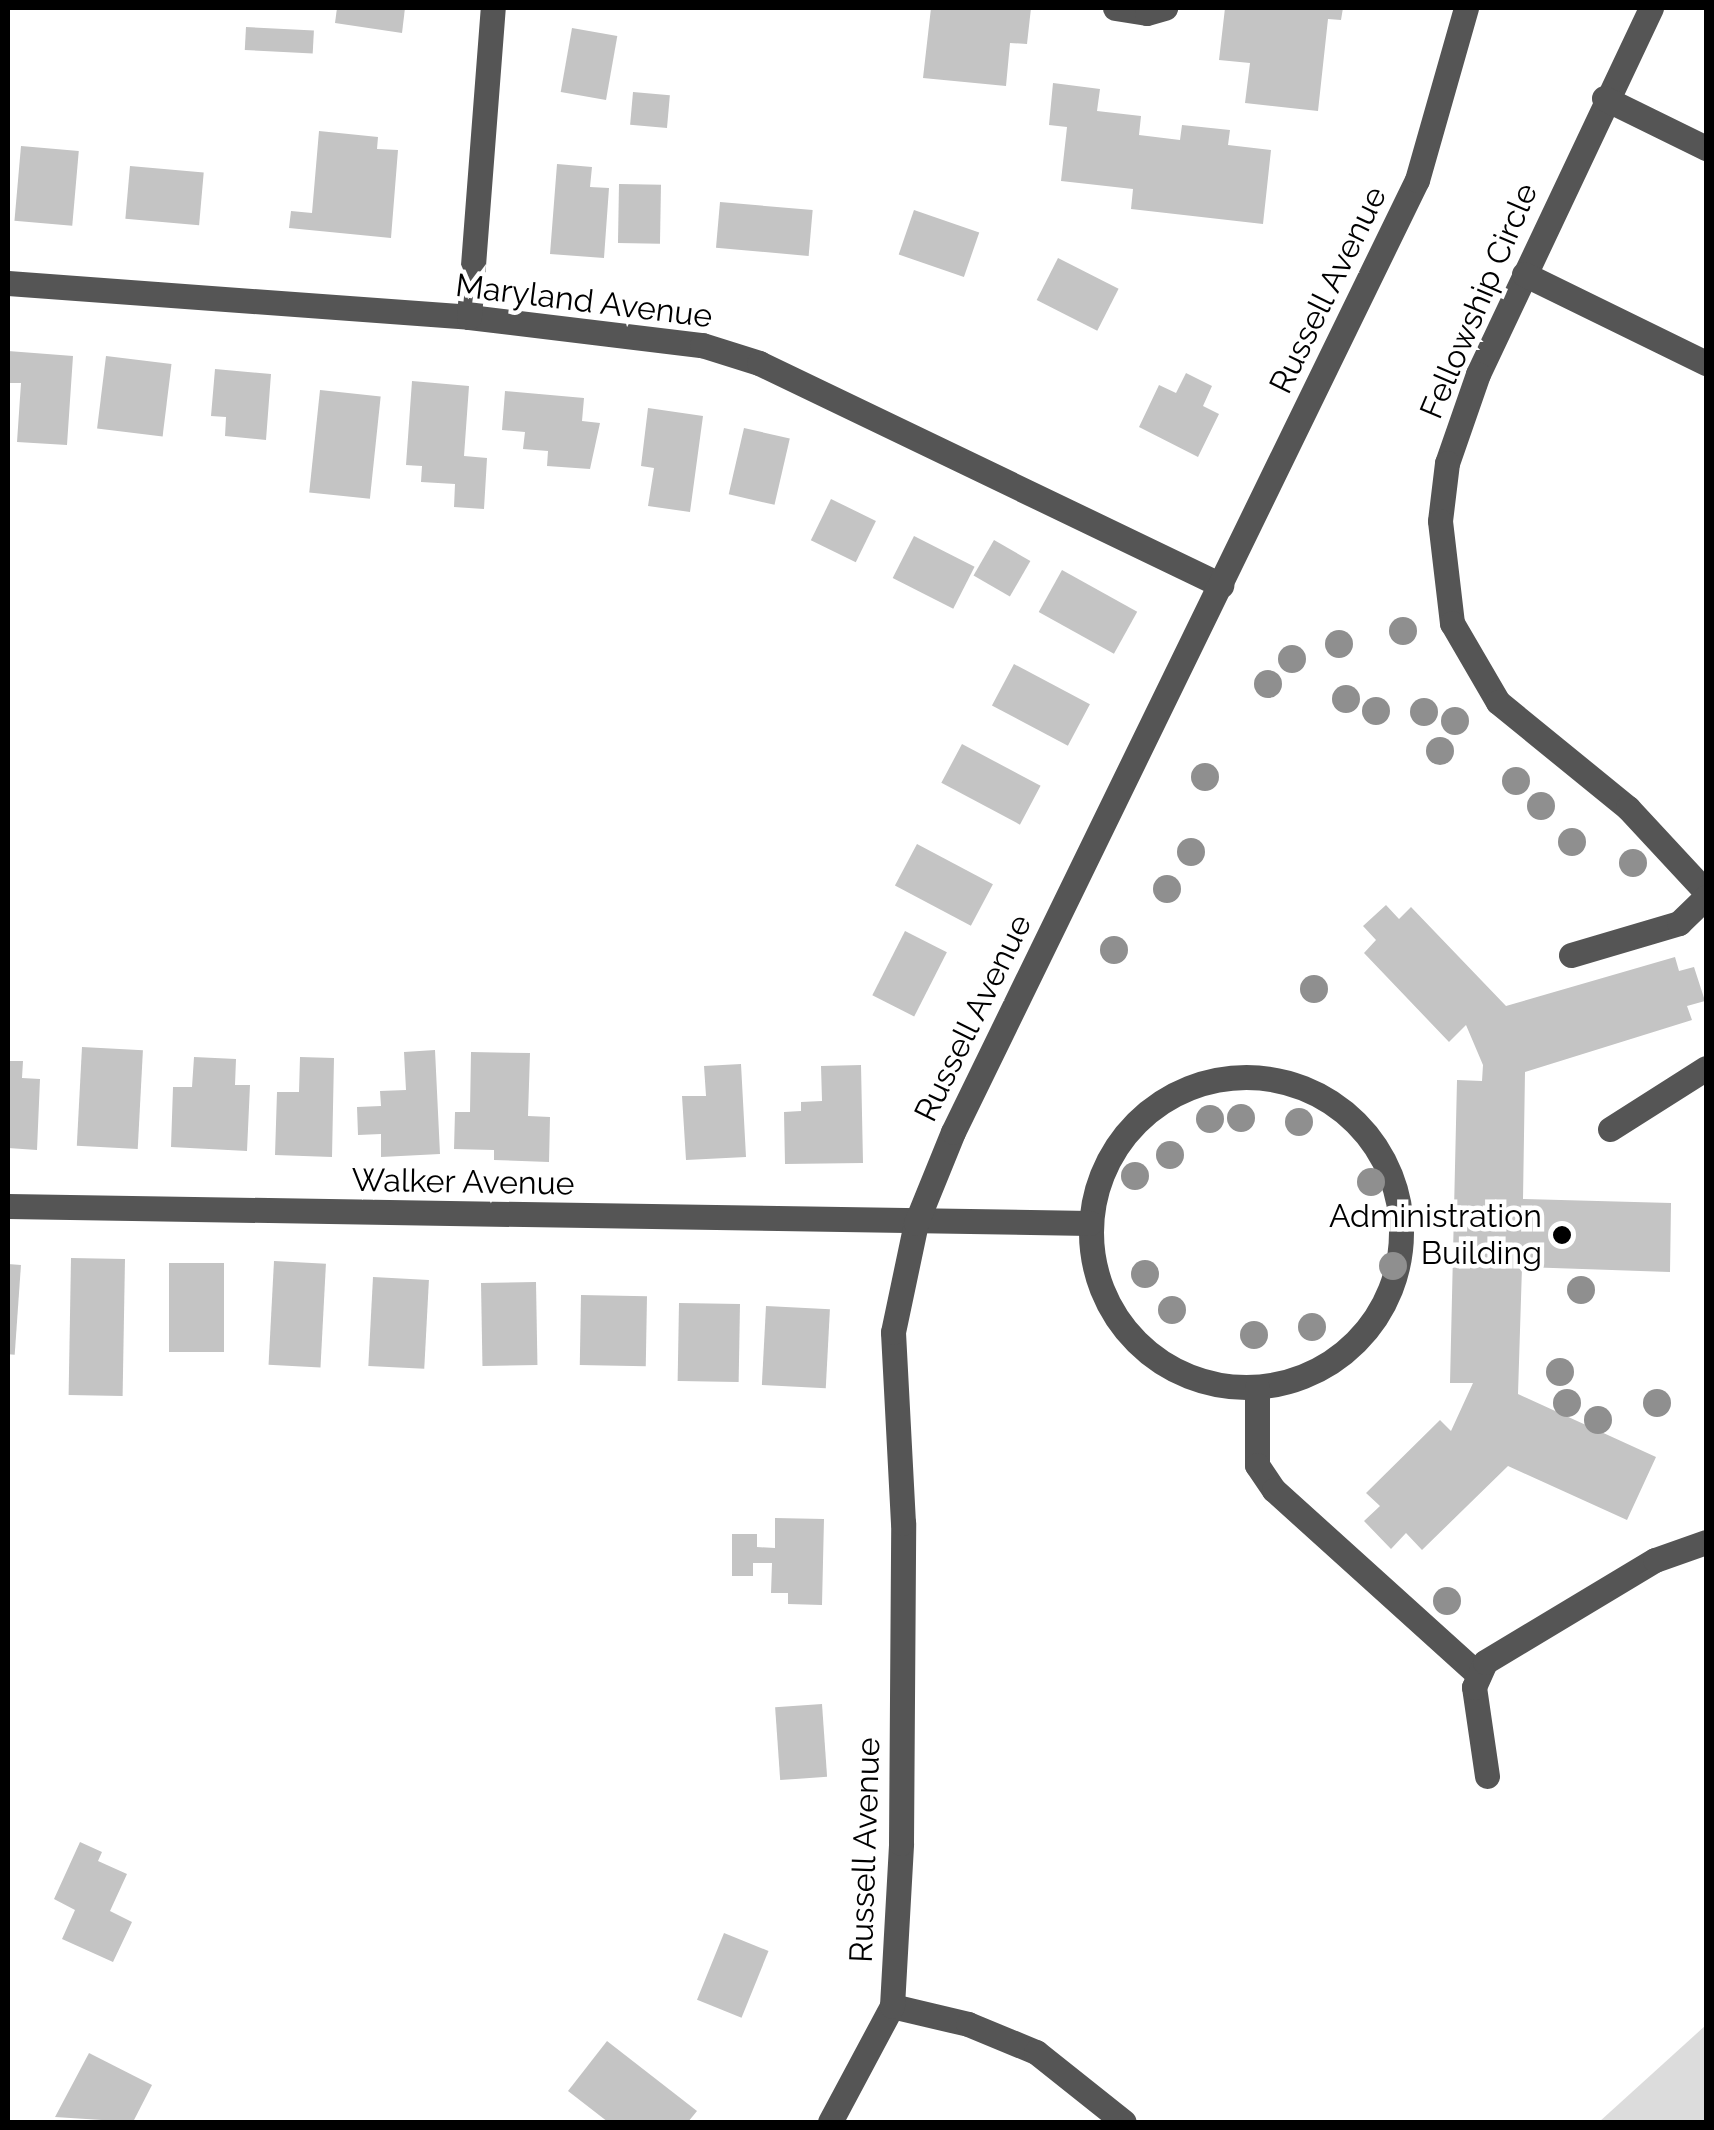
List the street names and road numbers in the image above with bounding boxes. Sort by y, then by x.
street label: Fellowship Circle [1412,178,1546,424]
street label: Russell Avenue [1261,179,1395,401]
street label: Maryland Avenue [453,266,715,336]
street label: Russell Avenue [906,907,1040,1129]
street label: Walker Avenue [350,1161,576,1203]
street label: Russell Avenue [842,1736,888,1964]

